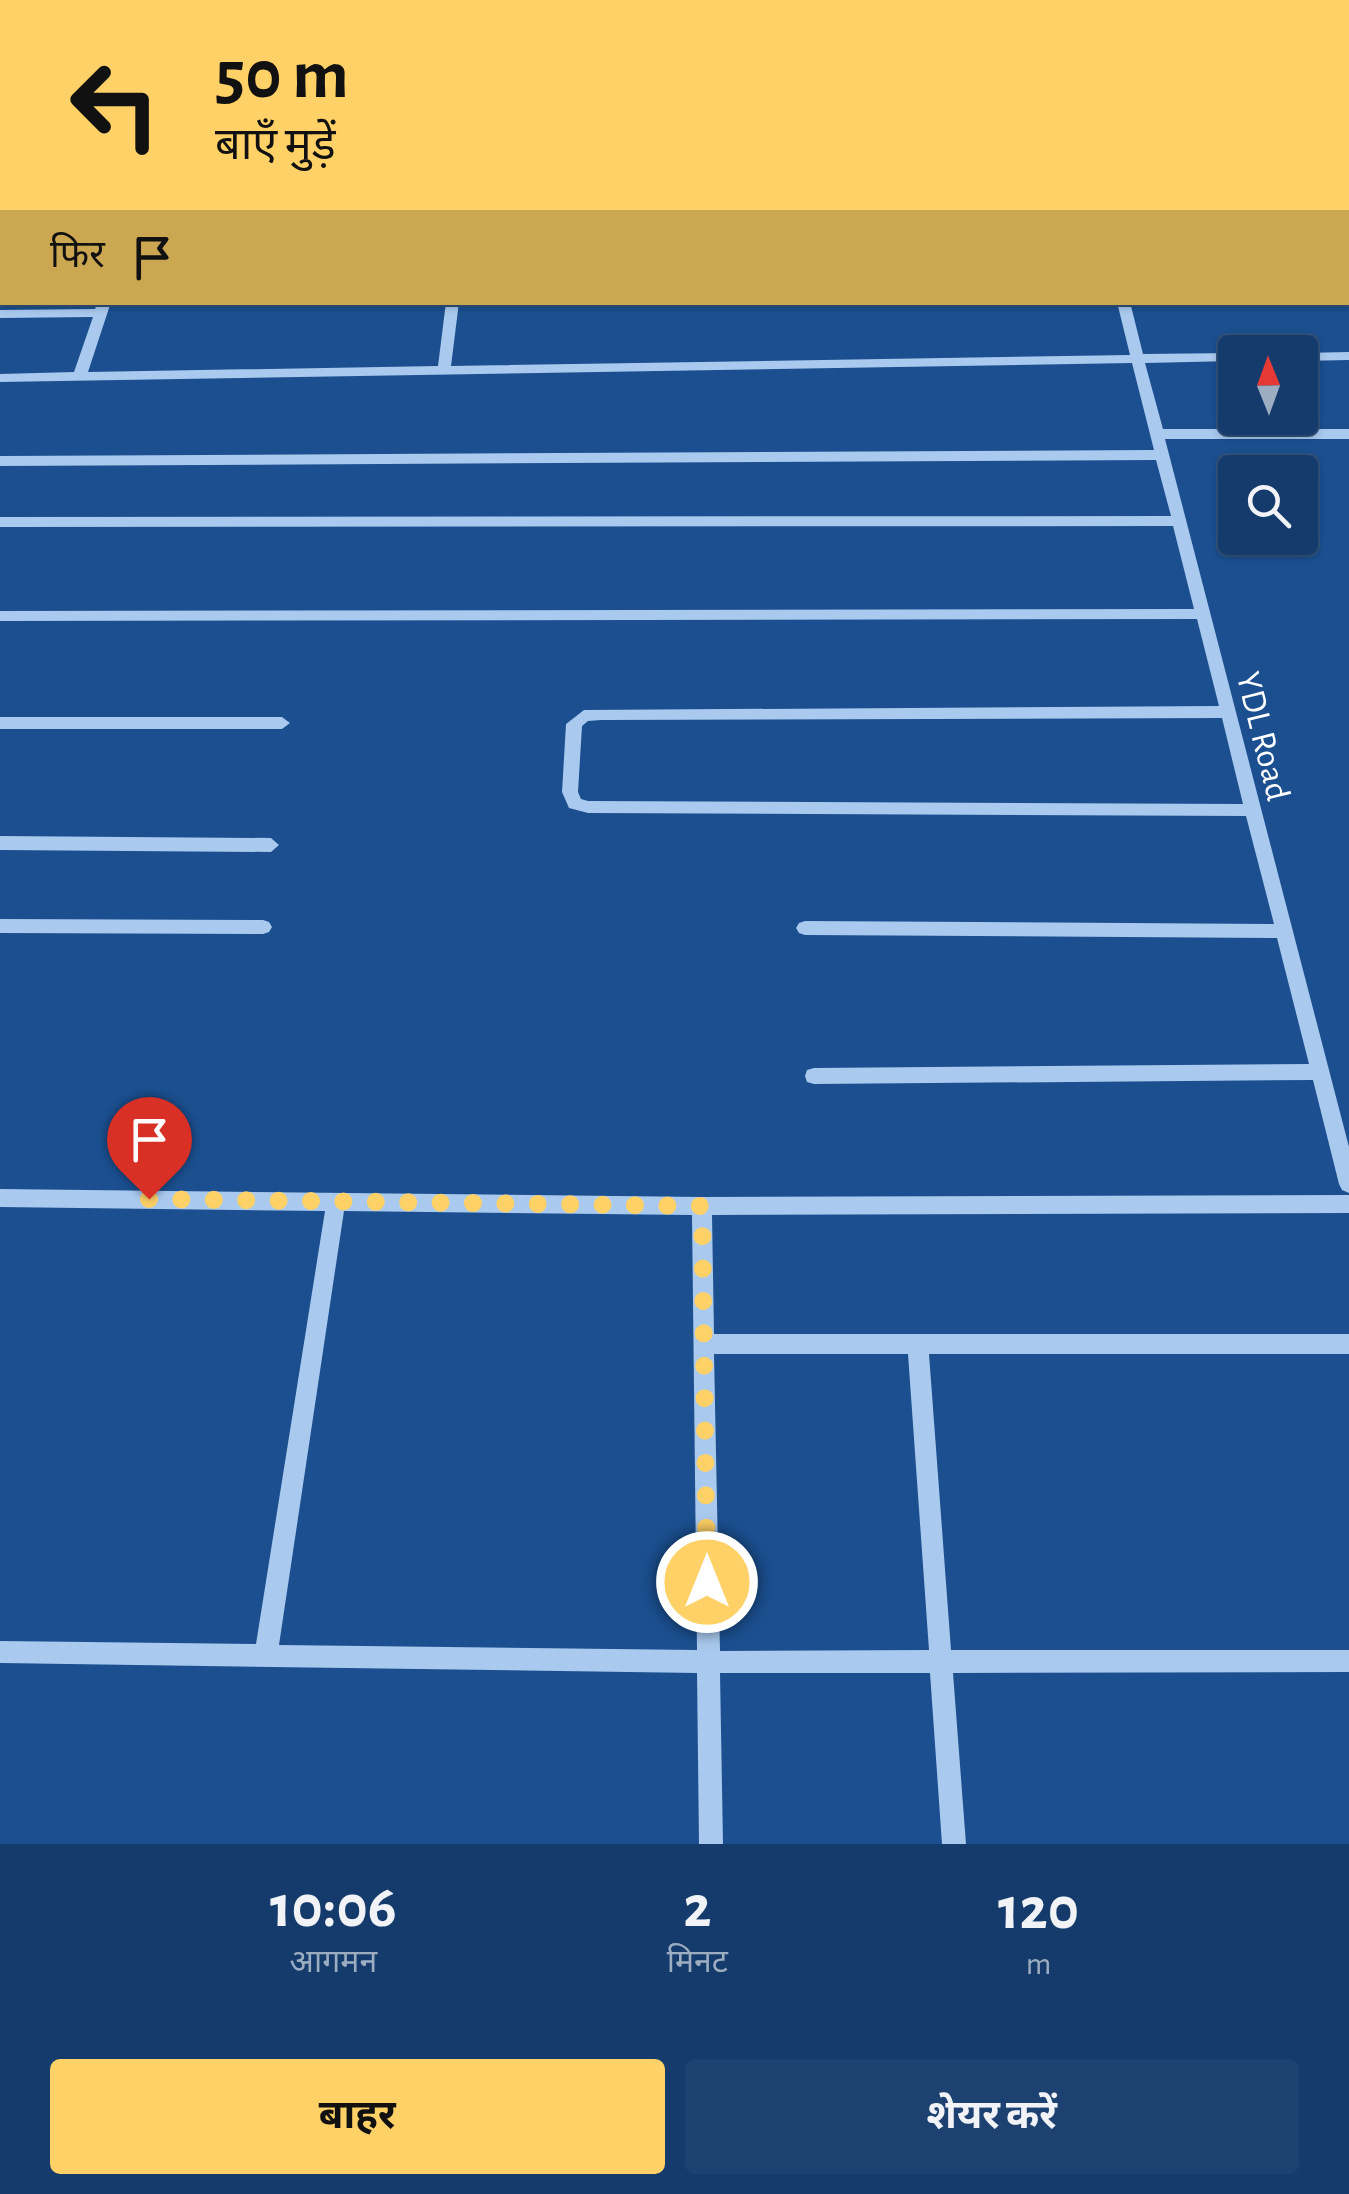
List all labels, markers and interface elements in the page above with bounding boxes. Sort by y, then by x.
icon: left [50,40,180,170]
text: 50 m [215,41,349,111]
text: बाएँ मुड़ें [215,123,336,168]
icon: arrive [125,230,180,285]
text: फिर [50,237,105,275]
north arrow [1218,335,1318,435]
map controls [1218,335,1318,555]
button: search [1218,455,1318,555]
street label: YDL Road [1230,669,1295,804]
pin [107,1097,192,1200]
icon: arrive [122,1112,177,1167]
position arrow [655,1530,759,1634]
text: 10:06 [270,1878,397,1938]
text: 2 [683,1878,711,1938]
text: 120 [998,1880,1079,1940]
text: आगमन [290,1946,377,1978]
text: मिनट [667,1946,728,1978]
text: m [1026,1948,1051,1980]
button: बाहर [50,2059,665,2174]
button: शेयर करें [685,2059,1299,2174]

